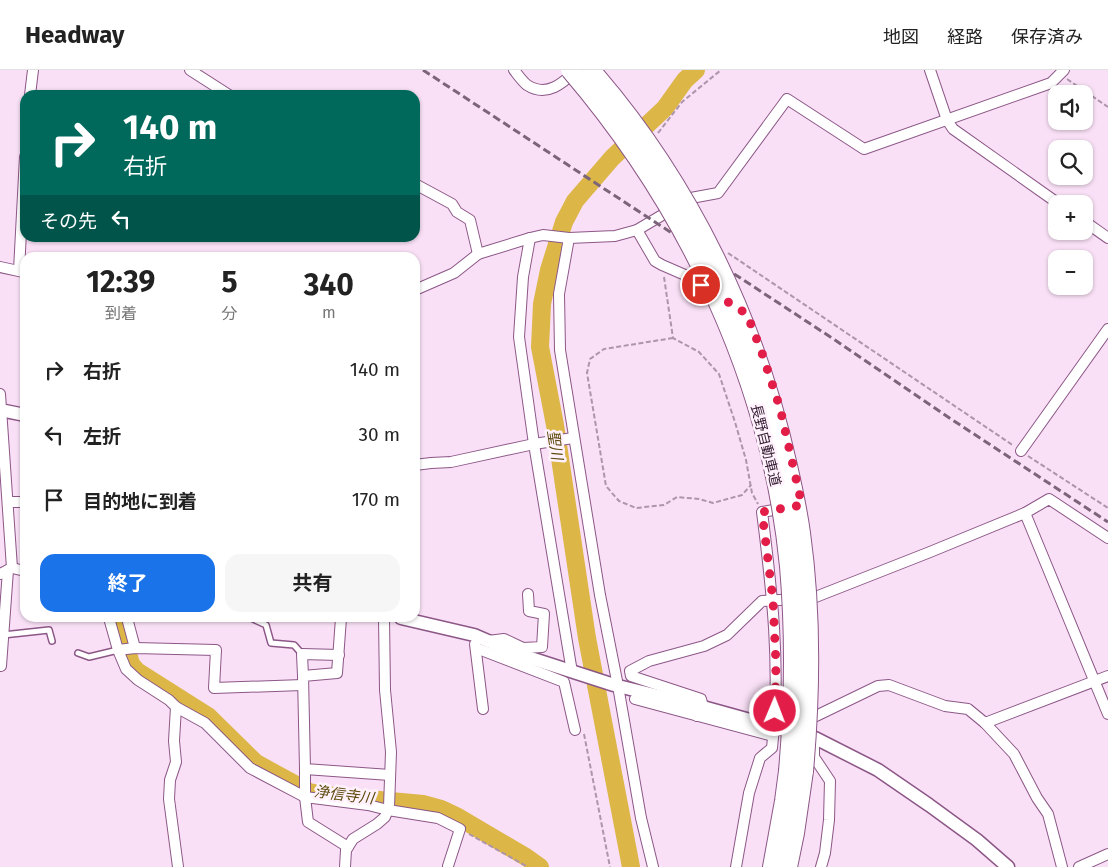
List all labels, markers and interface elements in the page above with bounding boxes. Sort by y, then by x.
text: Headway [25,21,124,49]
text: 地図 [883,26,919,48]
text: 経路 [947,26,983,48]
text: 保存済み [1011,26,1083,48]
map controls [1048,85,1093,295]
button: sound [1048,85,1093,130]
text: 140 m [123,106,217,148]
icon: right [40,110,105,175]
button: search [1048,140,1093,185]
text: 右折 [123,153,167,180]
button: + [1048,195,1093,240]
icon: left [107,205,135,233]
text: その先 [40,210,97,233]
button: − [1048,250,1093,295]
text: 12:39 [86,264,155,300]
text: 5 [222,264,238,300]
pin [680,264,722,306]
text: 340 [304,267,354,303]
icon: arrive [687,271,715,299]
text: m [322,303,336,322]
text: 到着 [105,304,137,323]
text: 分 [222,304,238,323]
icon: right [40,356,68,384]
text: 140 m [350,358,400,381]
text: 右折 [83,360,121,383]
street label: 長野自動車道 [747,402,784,488]
icon: left [40,421,68,449]
text: 30 m [359,423,400,446]
text: 左折 [83,425,121,448]
water label: 聖川 [544,429,567,463]
icon: arrive [40,486,68,514]
text: 170 m [352,488,400,511]
text: 目的地に到着 [83,490,197,513]
button: 終了 [40,554,215,612]
button: 共有 [225,554,400,612]
position arrow [748,684,800,736]
water label: 浄信寺川 [313,782,377,808]

